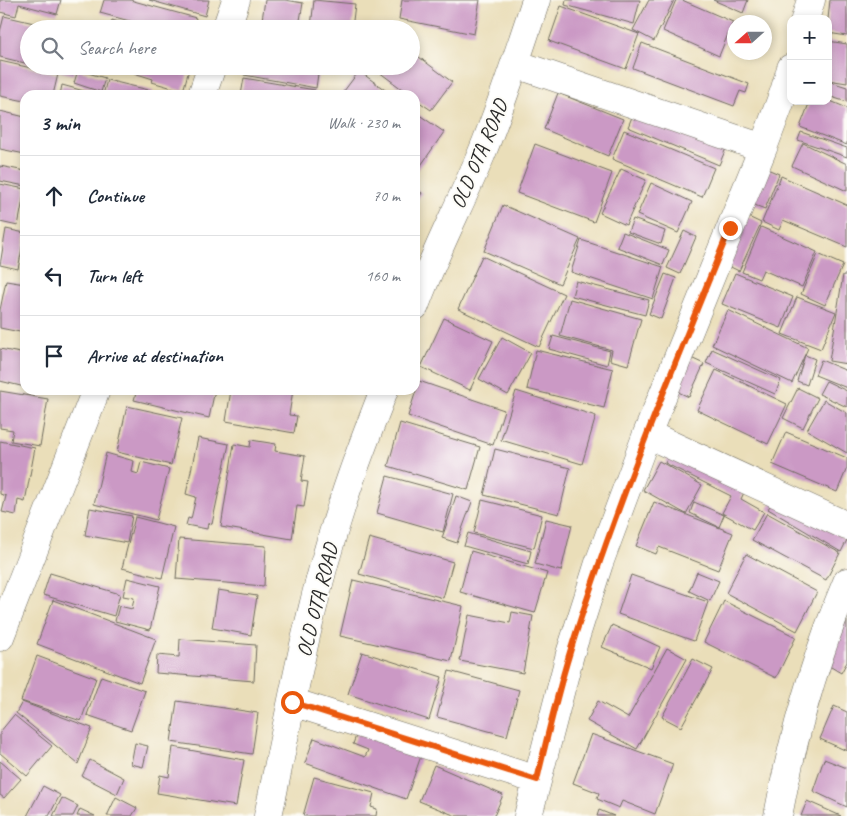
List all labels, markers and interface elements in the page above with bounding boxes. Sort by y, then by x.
north arrow [727,15,772,60]
map controls [787,15,832,105]
button: + [787,15,832,60]
search box [20,20,420,75]
icon: search [38,34,66,62]
text: Search here [78,36,155,60]
button: − [787,60,832,105]
street label: OLD OTA ROAD [444,94,514,212]
text: 3 min [40,110,80,136]
text: Walk · 230 m [328,113,400,133]
icon: ahead [40,182,68,210]
text: Continue [87,184,144,208]
text: 70 m [373,186,400,206]
route end [719,217,742,240]
icon: left [40,262,68,290]
text: Turn left [87,264,142,288]
text: 160 m [366,266,400,286]
icon: arrive [40,342,68,370]
text: Arrive at destination [87,344,223,368]
street label: OLD OTA ROAD [290,539,344,659]
route start [281,691,304,714]

